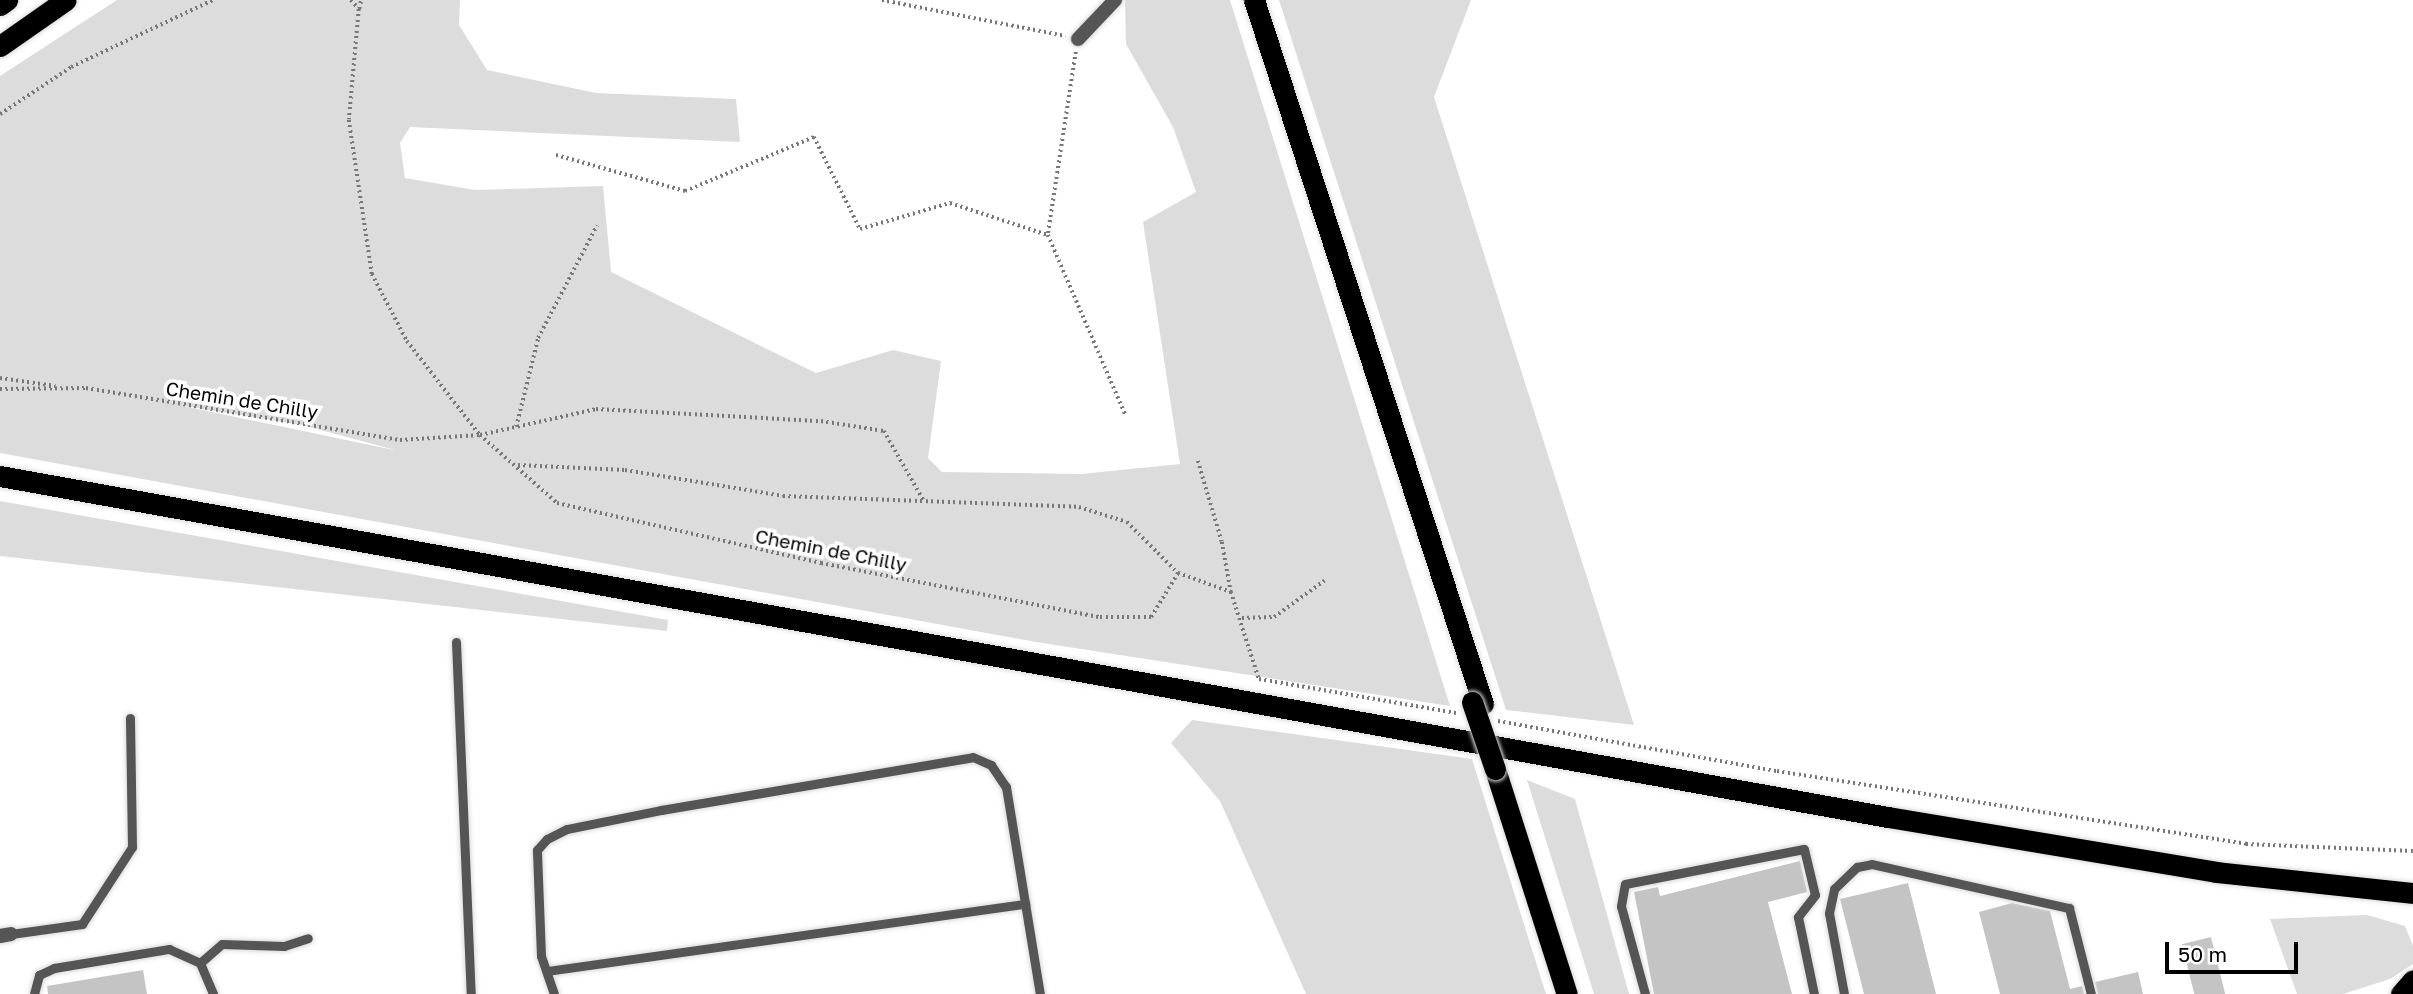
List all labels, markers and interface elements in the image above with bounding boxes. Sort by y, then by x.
street label: Chemin de Chilly [164,377,320,423]
street label: Chemin de Chilly [753,524,909,576]
scale bar [2168,928,2301,972]
text: 50 m [2178,941,2227,967]

